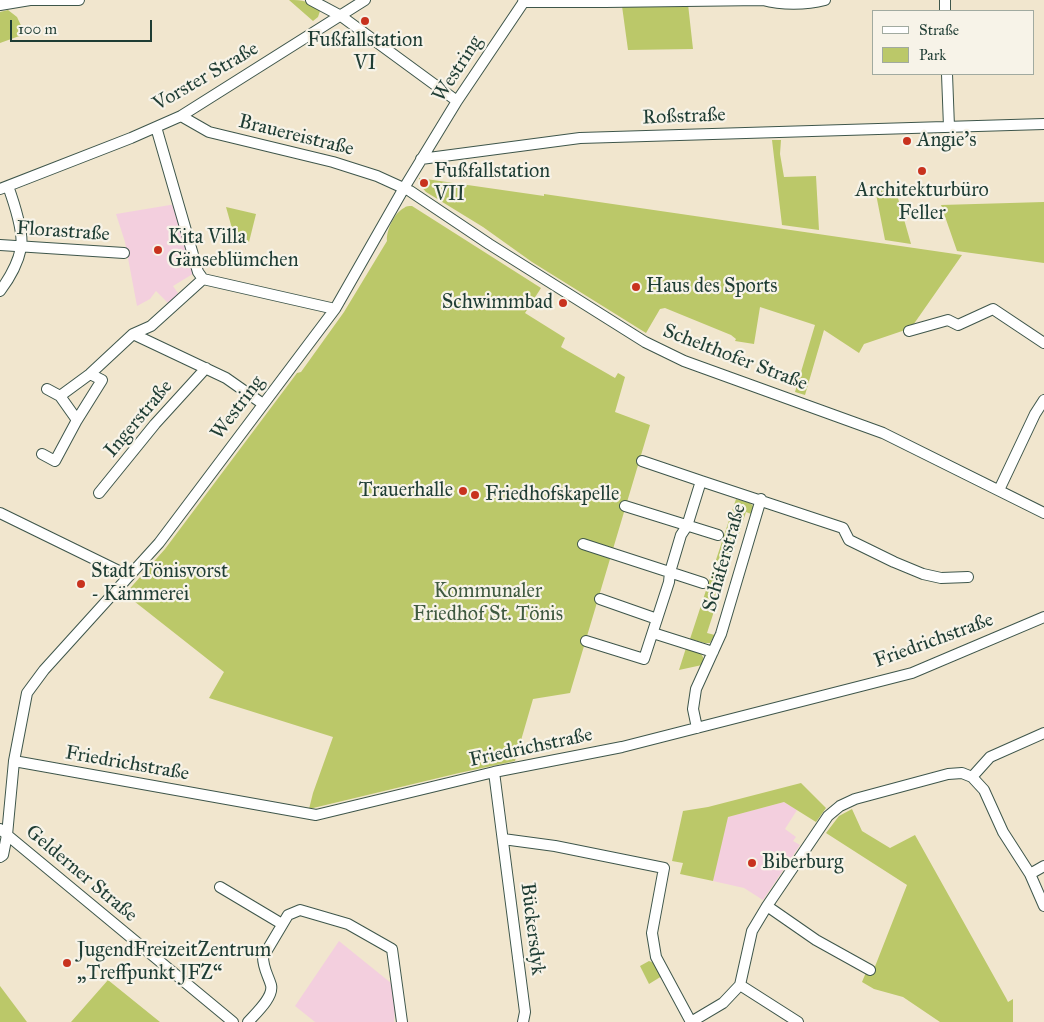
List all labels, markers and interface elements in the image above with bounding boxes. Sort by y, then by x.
scale bar [12,10,155,42]
legend [872,10,1034,75]
marker: Fußfallstation VI [359,15,371,27]
text: 100 m [18,20,57,38]
text: Straße [919,21,959,39]
place label: Fußfallstation VI [307,29,423,76]
street label: Westring [428,31,488,107]
street label: Vorster Straße [149,37,263,117]
text: Park [919,46,946,64]
street label: Roßstraße [642,104,726,130]
street label: Brauereistraße [236,110,356,162]
place label: Angie's [917,129,976,153]
marker: Angie's [901,135,913,147]
place label: Fußfallstation VII [434,160,550,207]
marker: Architekturbüro Feller [916,165,928,177]
marker: Fußfallstation VII [418,177,430,189]
place label: Architekturbüro Feller [855,179,989,226]
street label: Florastraße [16,217,110,247]
place label: Kita Villa Gänseblümchen [168,226,298,273]
marker: Kita Villa Gänseblümchen [152,244,164,256]
place label: Haus des Sports [646,275,778,299]
marker: Haus des Sports [630,281,642,293]
place label: Schwimmbad [442,291,553,315]
marker: Schwimmbad [557,297,569,309]
street label: Schelthofer Straße [659,319,811,397]
street label: Westring [206,371,270,445]
street label: Ingerstraße [100,375,178,463]
place label: Trauerhalle [359,479,453,503]
place label: Friedhofskapelle [485,483,619,507]
marker: Trauerhalle [457,485,469,497]
marker: Friedhofskapelle [469,489,481,501]
street label: Schäferstraße [698,501,752,615]
place label: Stadt Tönisvorst - Kämmerei [91,560,228,607]
marker: Stadt Tönisvorst - Kämmerei [75,578,87,590]
park label: Kommunaler Friedhof St. Tönis [413,580,563,627]
street label: Friedrichstraße [871,608,997,674]
street label: Friedrichstraße [467,723,595,773]
street label: Friedrichstraße [63,741,191,787]
street label: Gelderner Straße [20,820,142,928]
place label: Biberburg [762,851,843,875]
marker: Biberburg [746,857,758,869]
street label: Bückersdyk [514,881,550,977]
place label: JugendFreizeitZentrum „Treffpunkt JFZ“ [77,939,271,986]
marker: JugendFreizeitZentrum „Treffpunkt JFZ“ [61,957,73,969]

